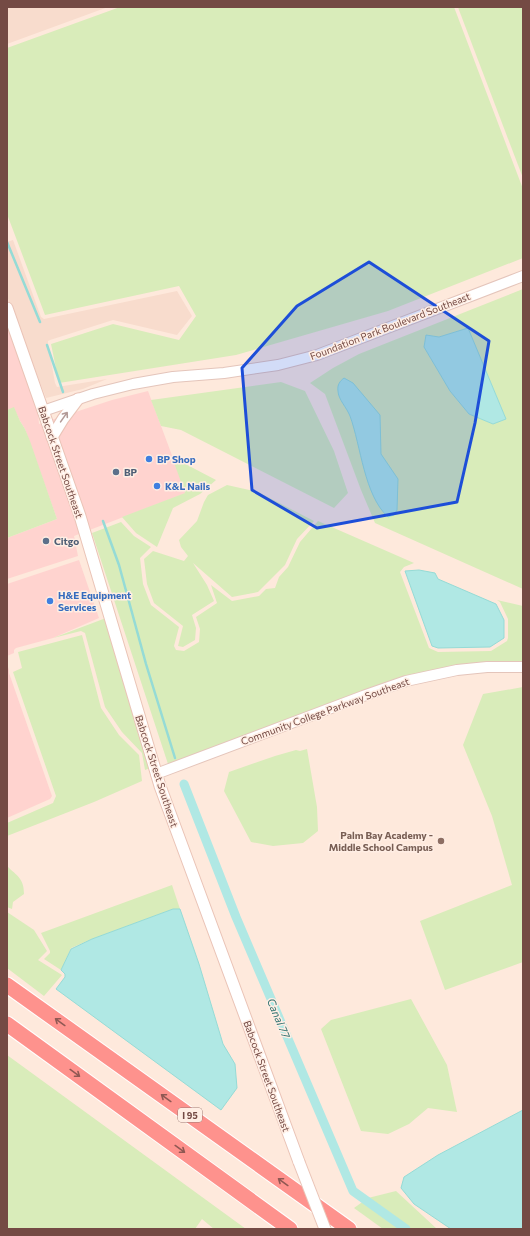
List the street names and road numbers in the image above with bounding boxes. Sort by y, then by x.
street label: Foundation Park Boulevard Southeast [308,290,472,362]
street label: Babcock Street Southeast [36,405,86,519]
street label: Community College Parkway Southeast [239,675,411,747]
street label: Babcock Street Southeast [133,713,181,829]
street label: Babcock Street Southeast [241,1019,293,1133]
road number: I 95 [178,1108,202,1122]

